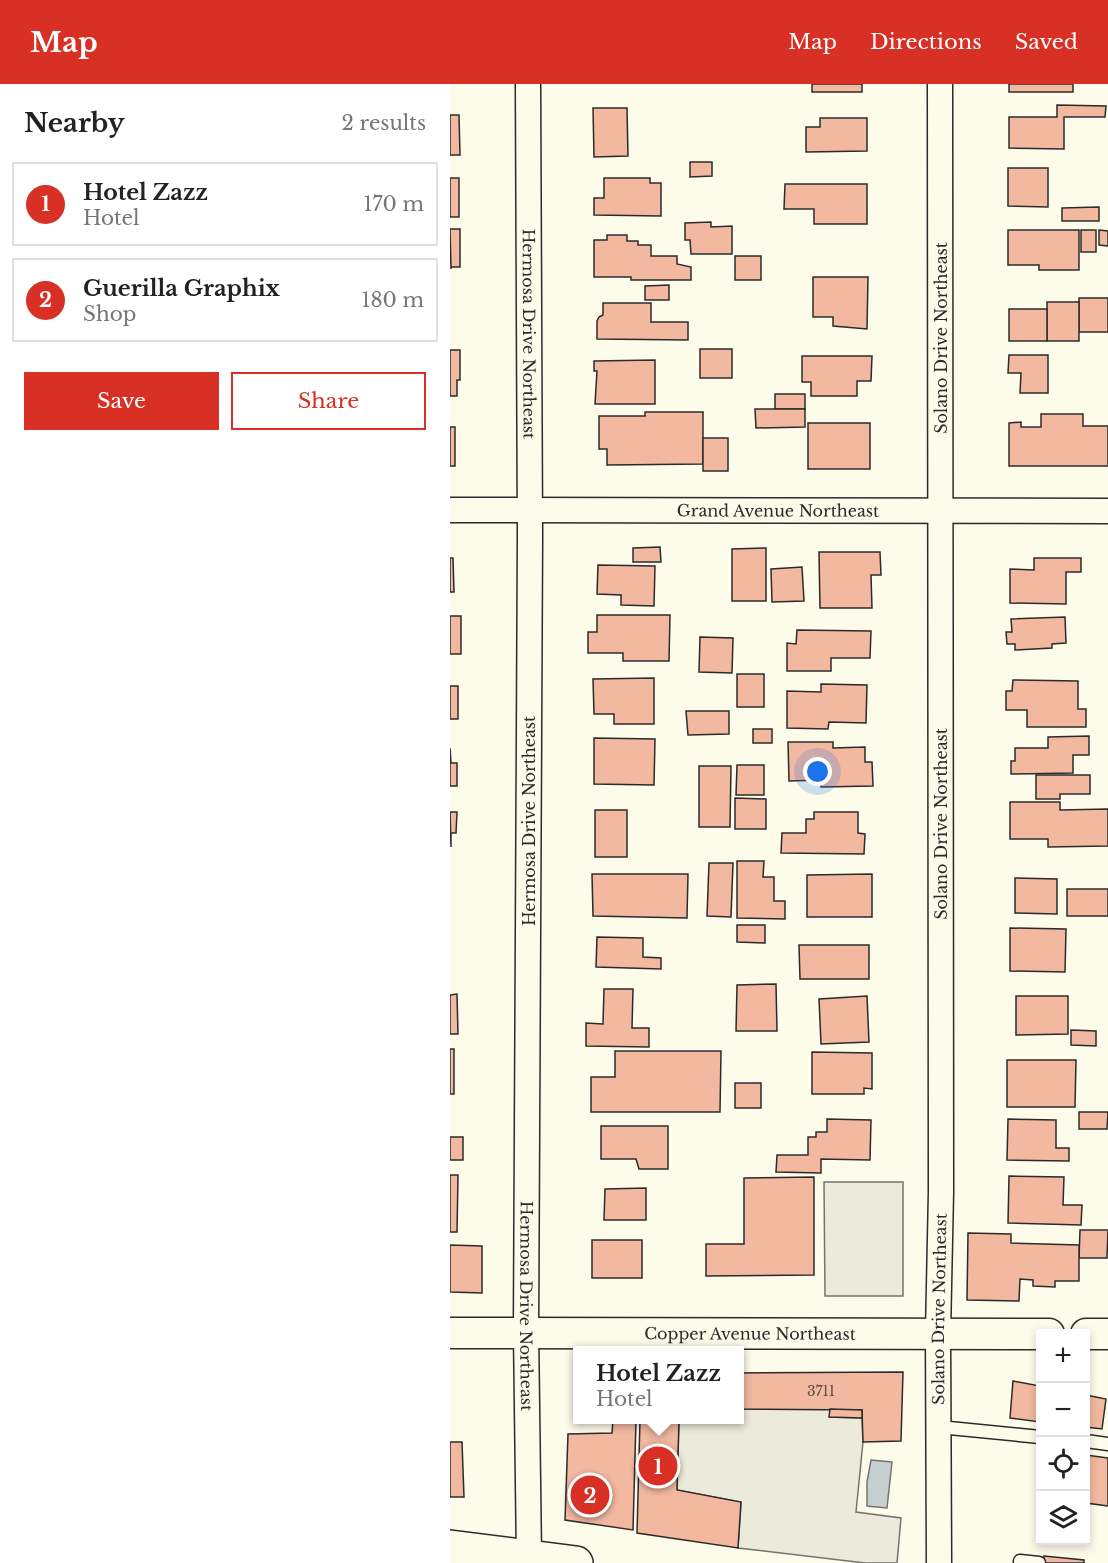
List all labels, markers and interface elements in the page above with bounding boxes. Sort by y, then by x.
text: Map [30,25,98,60]
text: Map [788,29,837,55]
text: Directions [870,29,982,55]
text: Saved [1015,29,1078,55]
text: Nearby [24,107,125,139]
text: 2 results [342,111,426,135]
text: Hotel Zazz [83,179,208,206]
text: 1 [41,192,50,216]
text: 170 m [364,192,424,216]
text: Hotel [83,206,140,230]
street label: Hermosa Drive Northeast [519,229,540,439]
street label: Solano Drive Northeast [931,242,951,434]
text: Guerilla Graphix [83,275,280,302]
text: 2 [39,288,52,312]
text: 180 m [361,288,424,312]
text: Shop [83,302,136,326]
button: Save [24,372,219,430]
button: Share [231,372,426,430]
street label: Grand Avenue Northeast [677,500,879,521]
street label: Hermosa Drive Northeast [519,716,539,926]
street label: Solano Drive Northeast [931,728,951,920]
your location [803,757,832,786]
street label: Hermosa Drive Northeast [516,1201,537,1411]
street label: Solano Drive Northeast [928,1213,951,1405]
street label: Copper Avenue Northeast [644,1323,856,1344]
map controls [1036,1329,1090,1545]
button: + [1036,1329,1090,1383]
popup [573,1346,744,1424]
text: Hotel Zazz [596,1360,721,1387]
house number: 3711 [807,1382,835,1400]
button: − [1036,1383,1090,1437]
text: Hotel [596,1387,653,1411]
button: locate [1036,1437,1090,1491]
pin: 1 [638,1444,678,1488]
pin: 2 [570,1472,610,1518]
button: layers [1036,1491,1090,1545]

